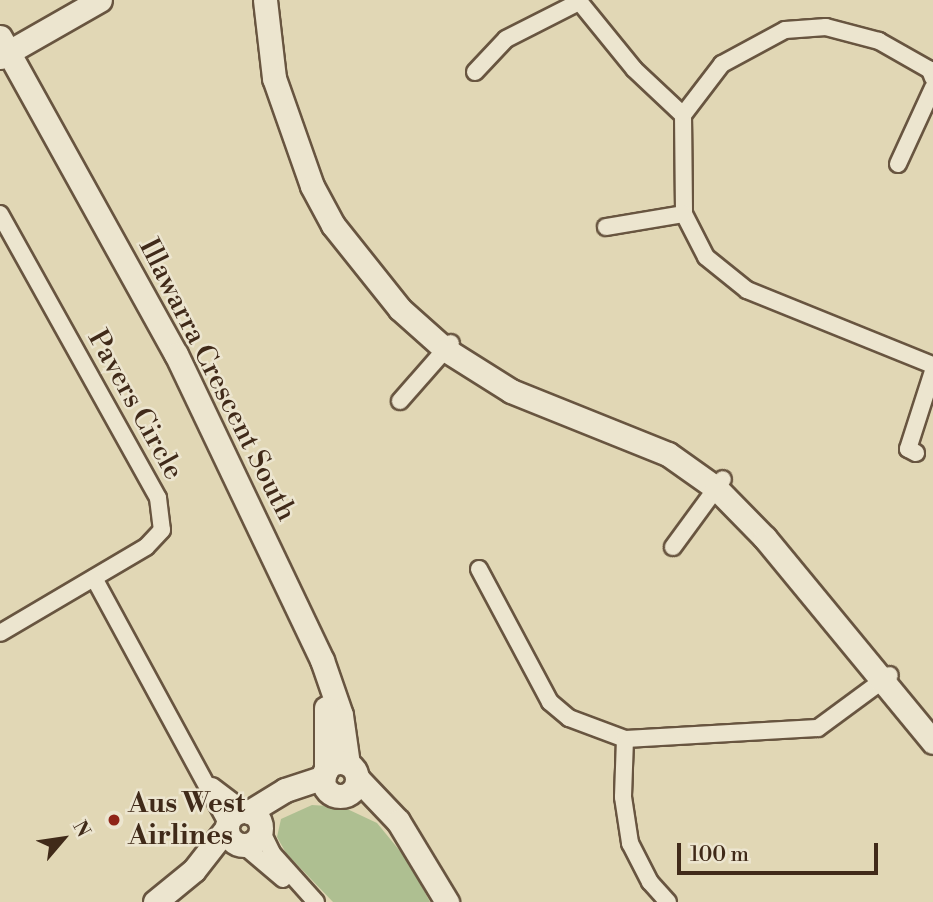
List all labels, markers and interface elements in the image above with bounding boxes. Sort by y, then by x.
street label: Illawarra Crescent South [131,233,303,527]
street label: Pavers Circle [80,324,190,486]
place label: Aus West Airlines [128,787,245,853]
north arrow [28,804,98,874]
marker: Aus West Airlines [106,812,122,828]
text: N [67,816,96,841]
scale bar [681,828,882,872]
text: 100 m [690,842,749,868]

